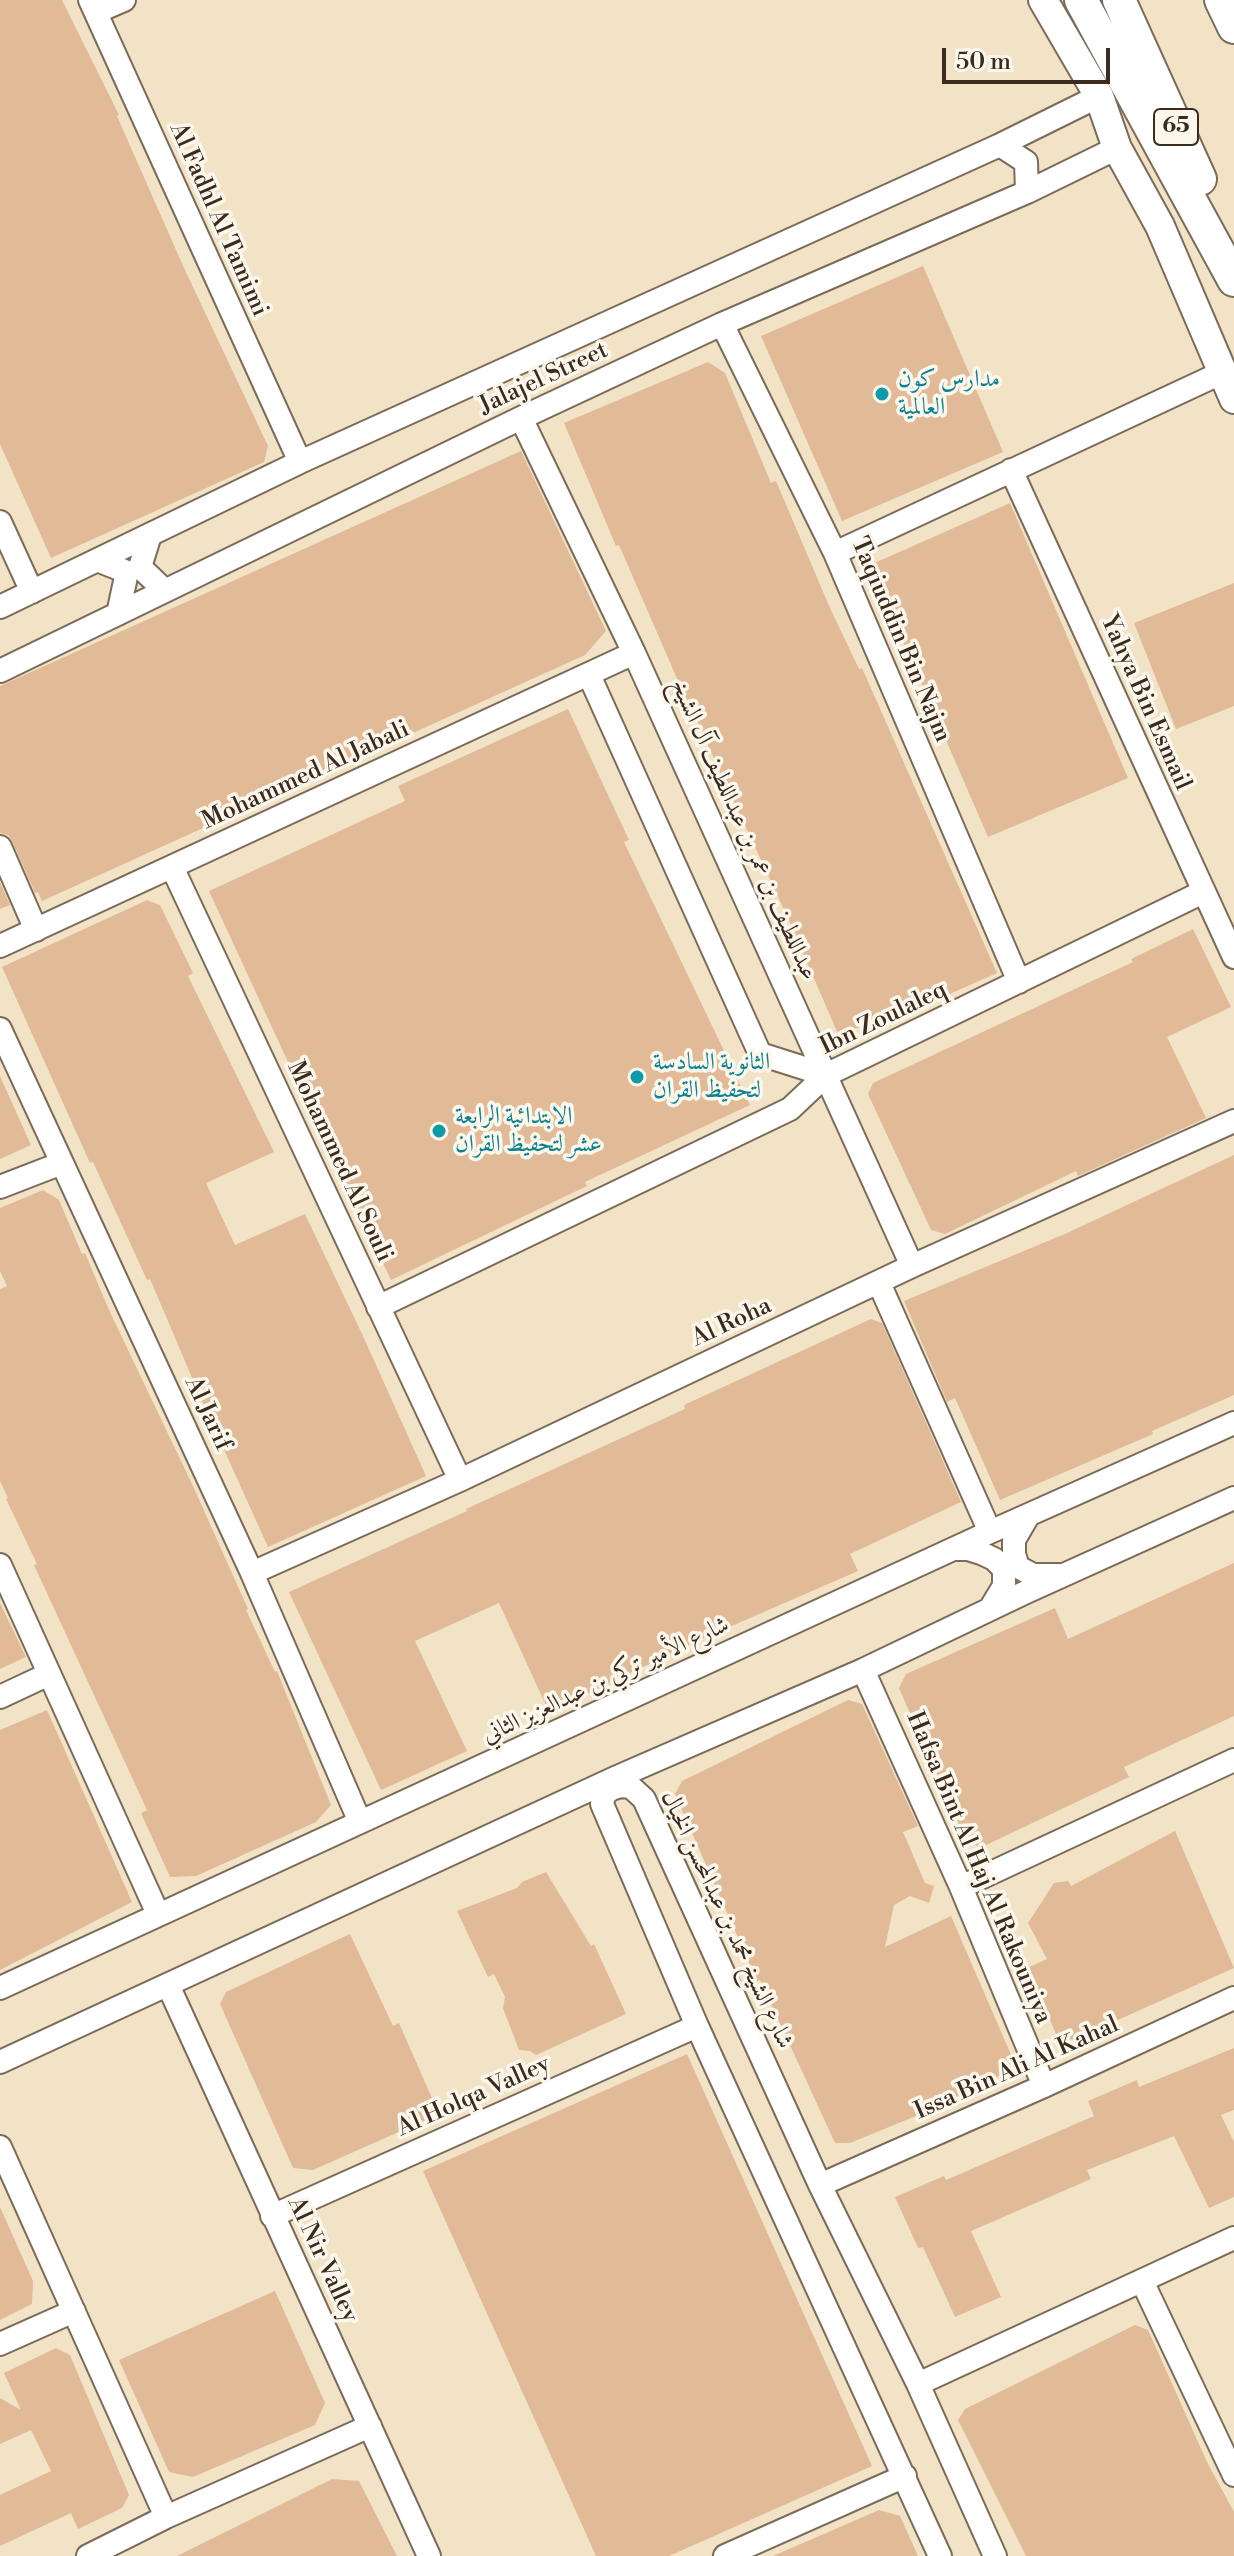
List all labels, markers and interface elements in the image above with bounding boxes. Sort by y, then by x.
scale bar [946,32,1114,82]
text: 50 m [956,47,1011,77]
road number: 65 [1154,109,1198,145]
street label: Al Fadhl Al Tamimi [162,119,274,321]
street label: Jalajel Street [475,337,613,421]
place label: مدارس كون العالمية [898,366,1000,422]
marker: مدارس كون العالمية [873,385,891,403]
street label: Taqiuddin Bin Najm [844,533,956,747]
street label: Yahya Bin Esmail [1093,611,1197,795]
street label: عبداللطيف بن عمر بن عبداللطيف آل الشيخ [663,675,823,985]
street label: Mohammed Al Jabali [198,715,414,837]
street label: Ibn Zoulaleq [816,976,952,1062]
place label: الثانوية السادسة لتحفيظ القران [653,1049,770,1105]
street label: Mohammed Al Souli [280,1057,398,1267]
marker: الثانوية السادسة لتحفيظ القران [628,1068,646,1086]
place label: الابتدائية الرابعة عشر لتحفيظ القران [455,1103,602,1159]
marker: الابتدائية الرابعة عشر لتحفيظ القران [430,1122,448,1140]
street label: Al Roha [687,1292,777,1354]
street label: Al Jarif [177,1372,237,1456]
street label: شارع الأمير تركي بن عبدالعزيز الثاني [478,1611,734,1751]
street label: Hafsa Bint Al Haj Al Rakouniya [899,1708,1057,2028]
street label: شارع الشيخ محمد بن عبدالمحسن الخيال [654,1787,798,2053]
street label: Issa Bin Ali Al Kahal [910,2011,1124,2127]
street label: Al Holqa Valley [393,2050,555,2144]
street label: Al Nir Valley [280,2193,364,2327]

